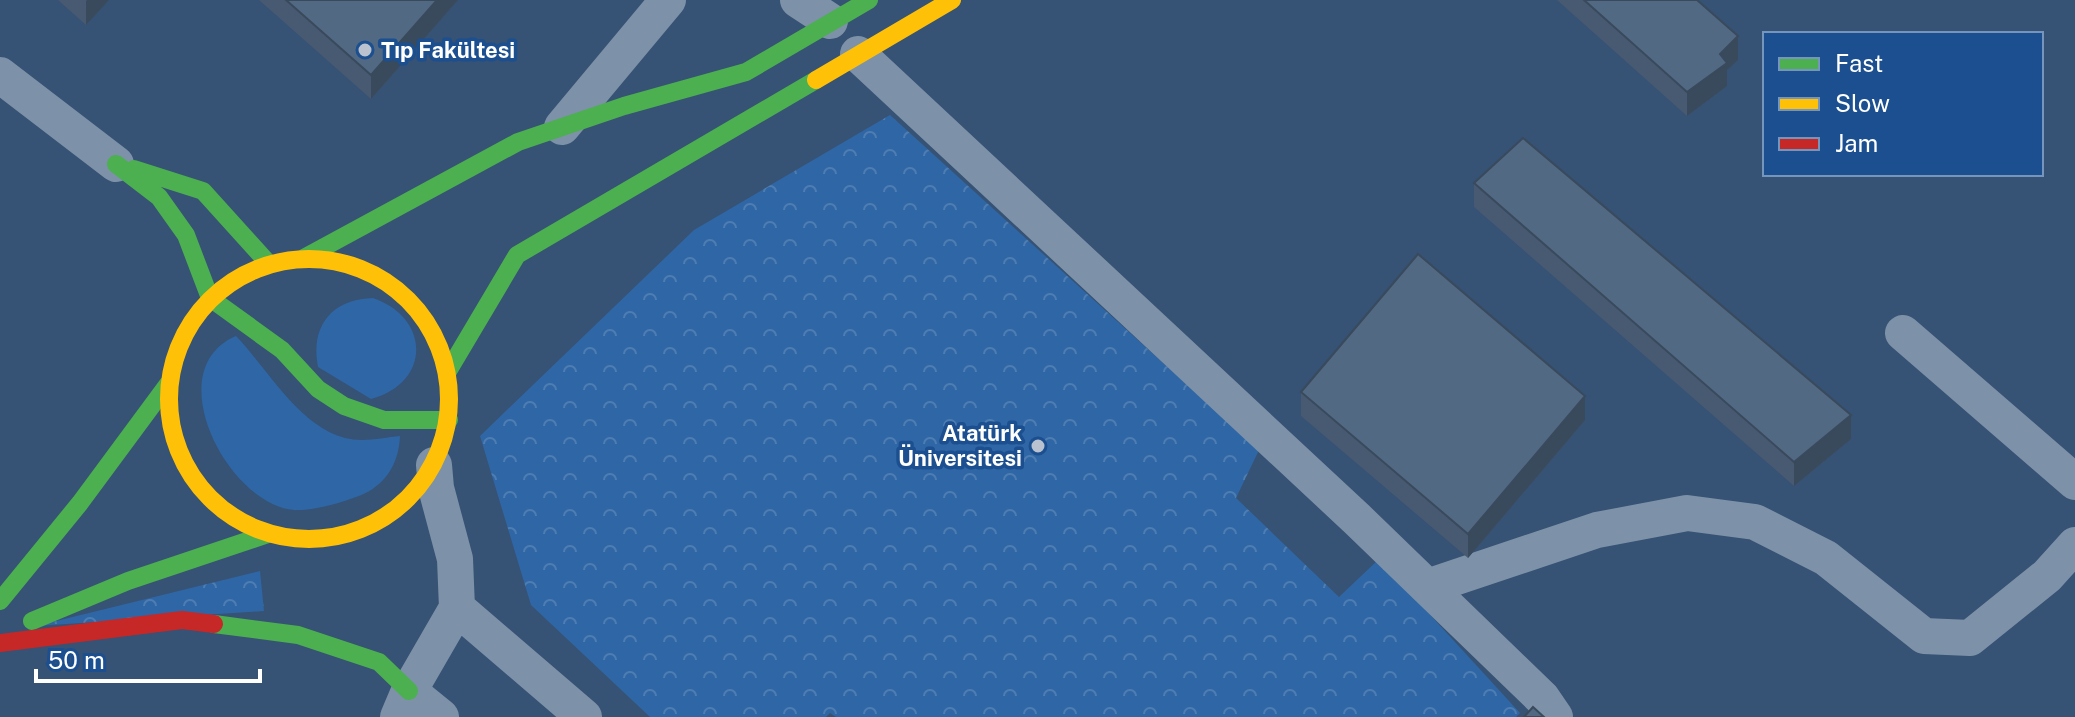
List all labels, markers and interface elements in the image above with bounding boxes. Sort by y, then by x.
legend [1763,32,2043,176]
place label: Tıp Fakültesi [381,37,515,63]
marker: Tıp Fakültesi [356,41,374,59]
text: Fast [1835,49,1883,77]
text: Slow [1835,89,1890,117]
text: Jam [1835,129,1878,157]
place label: Atatürk Üniversitesi [898,420,1022,471]
marker: Atatürk Üniversitesi [1029,437,1047,455]
scale bar [36,633,260,683]
text: 50 m [48,646,105,674]

